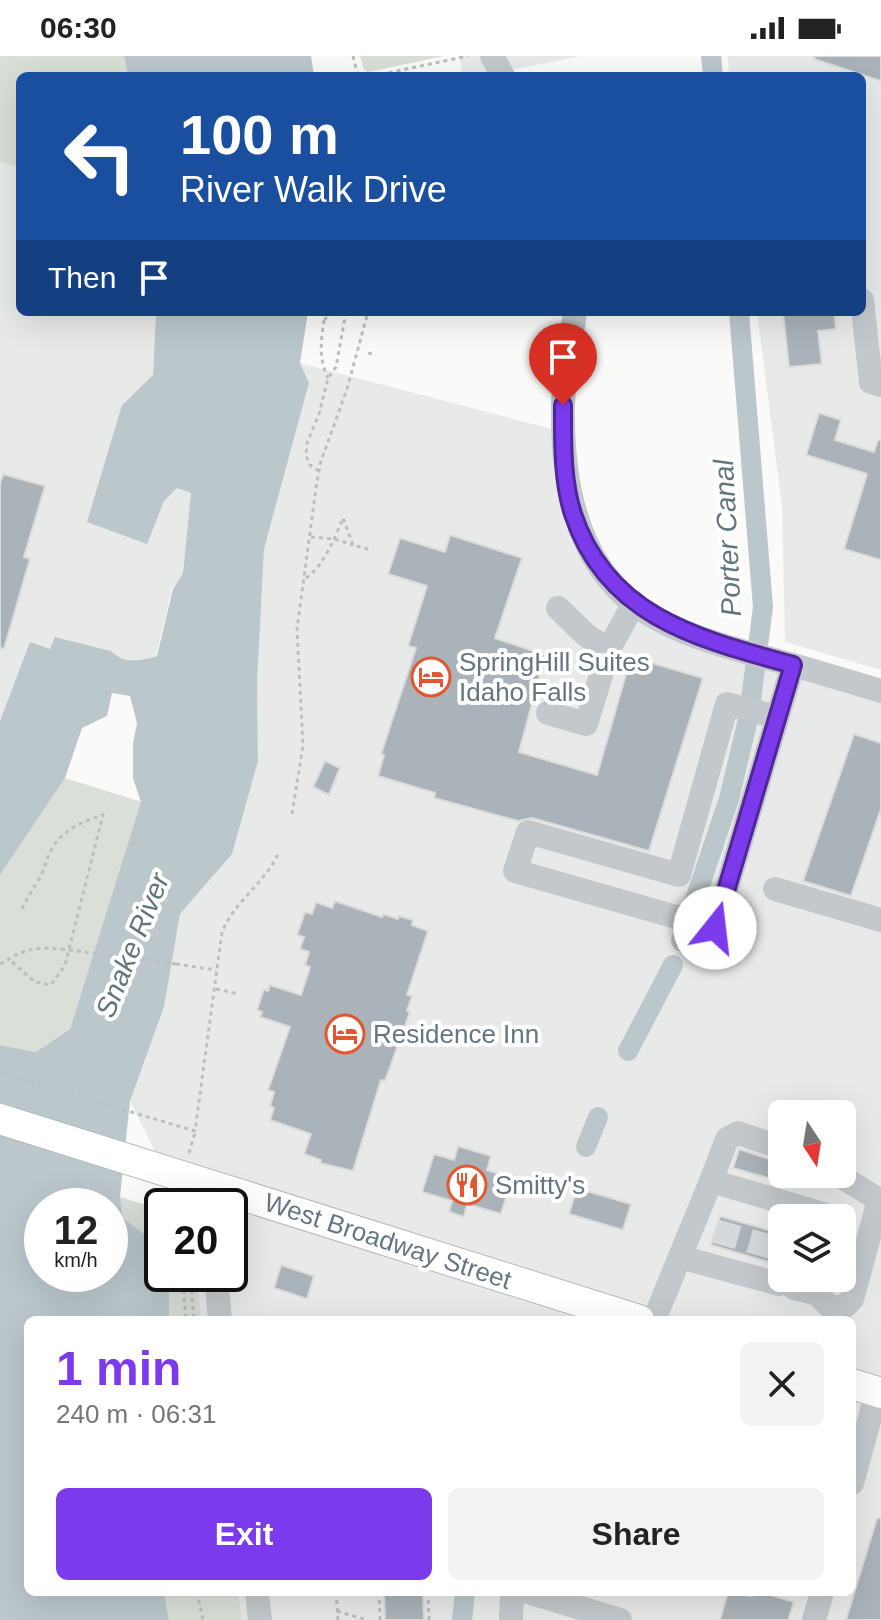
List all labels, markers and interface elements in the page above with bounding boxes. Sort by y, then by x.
text: 06:30 [40,11,117,44]
text: 100 m [180,103,339,166]
icon: left [48,104,152,208]
text: River Walk Drive [180,169,447,210]
icon: arrive [132,256,176,300]
text: Then [48,261,116,294]
pin [529,323,597,405]
icon: arrive [541,335,585,379]
water label: Porter Canal [708,458,747,617]
place label: SpringHill Suites Idaho Falls [459,647,650,707]
hotel icon: SpringHill Suites Idaho Falls [410,656,452,698]
water label: Snake River [90,867,176,1022]
position arrow [673,886,757,970]
hotel icon: Residence Inn [324,1013,366,1055]
place label: Residence Inn [373,1019,539,1049]
north arrow [768,1100,856,1188]
map controls [768,1100,856,1292]
restaurant icon: Smitty's [446,1164,488,1206]
place label: Smitty's [495,1170,585,1200]
street label: West Broadway Street [261,1187,516,1295]
speed limit sign: 20 [144,1188,248,1292]
button: layers [768,1204,856,1292]
text: 12 [54,1208,98,1252]
text: km/h [54,1249,98,1271]
text: 1 min [56,1342,181,1395]
button: close [740,1342,824,1426]
text: 240 m · 06:31 [56,1399,216,1429]
button: Exit [56,1488,432,1580]
button: Share [448,1488,824,1580]

